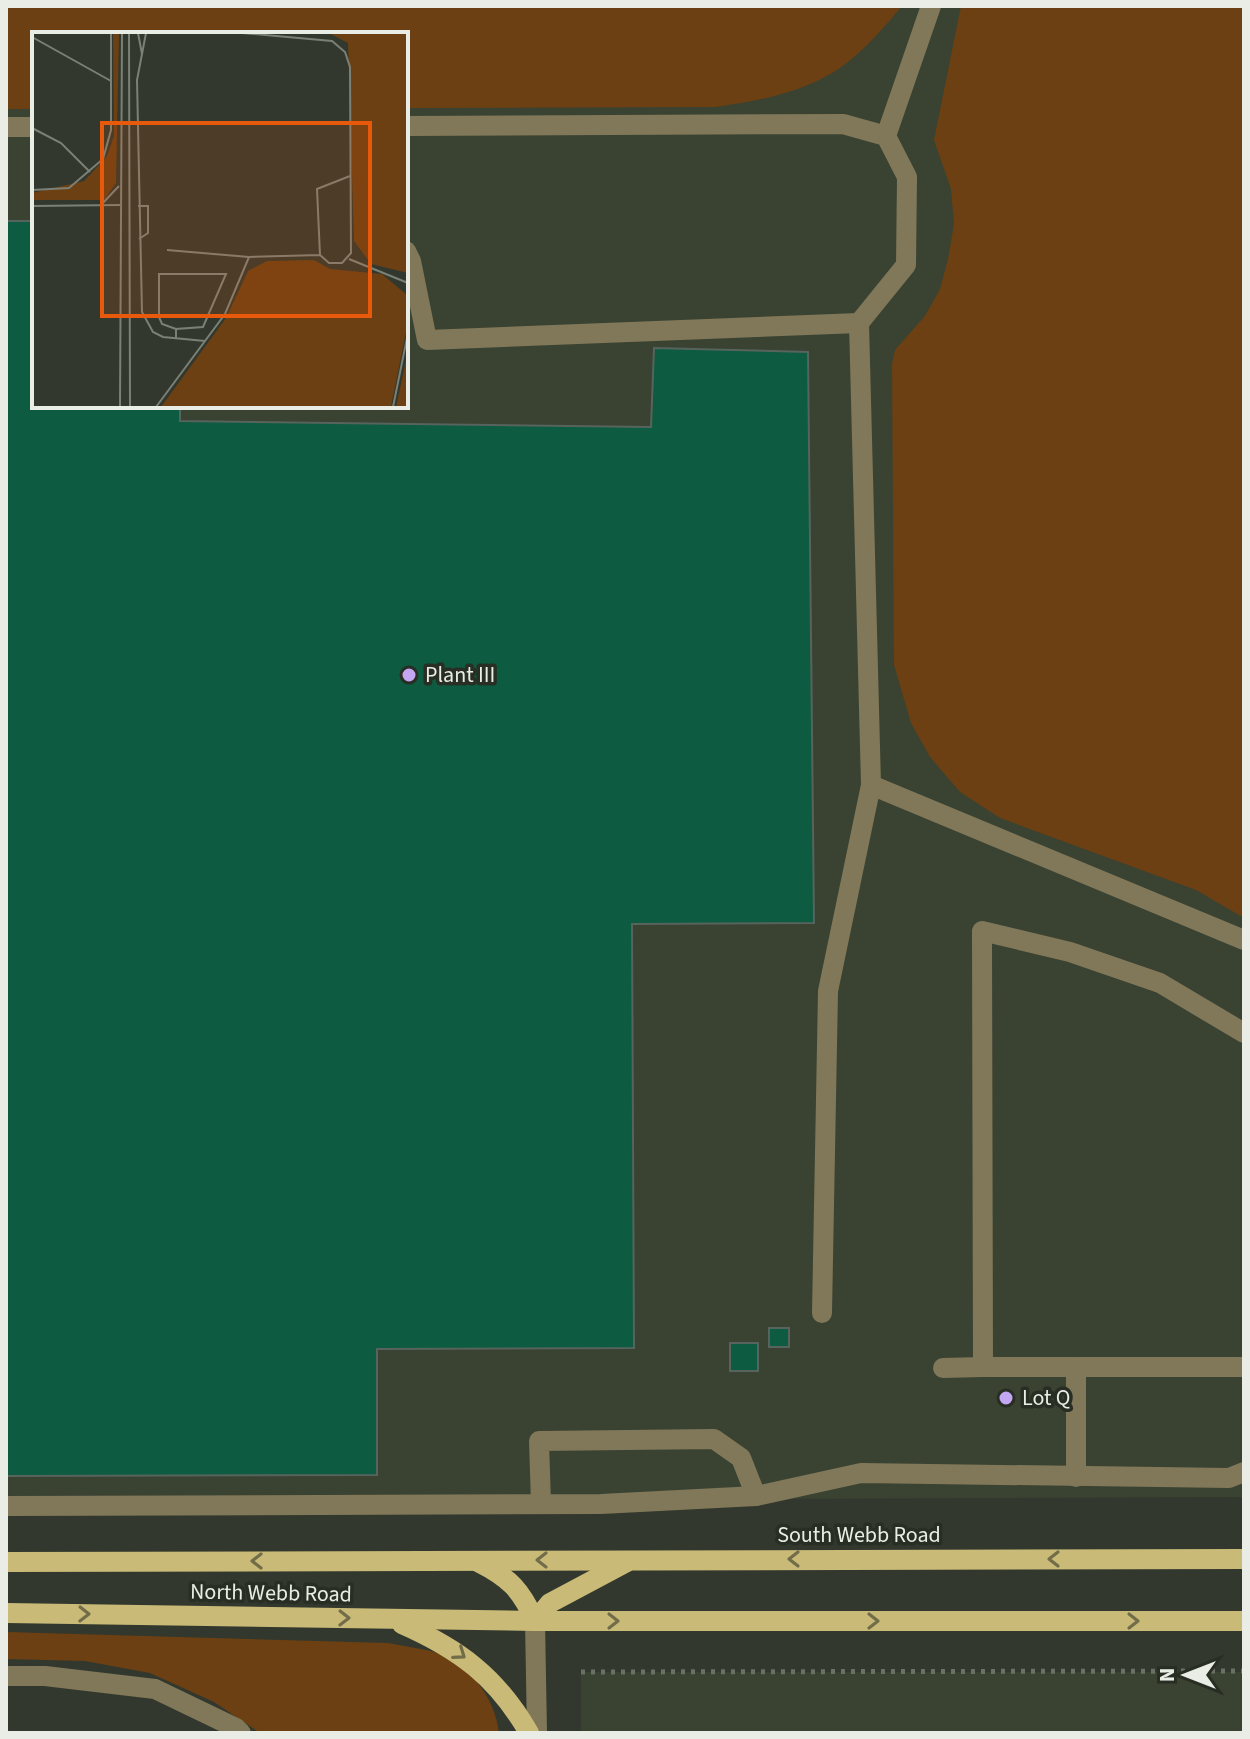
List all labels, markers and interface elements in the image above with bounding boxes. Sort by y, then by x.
inset map [32,32,408,408]
place label: Plant III [425,659,495,691]
marker: Plant III [400,666,418,684]
place label: Lot Q [1022,1382,1070,1414]
marker: Lot Q [997,1389,1015,1407]
street label: South Webb Road [777,1519,941,1551]
one-way arrow [787,1550,800,1568]
one-way arrow [1047,1550,1060,1568]
one-way arrow [535,1551,548,1569]
one-way arrow [250,1552,263,1570]
street label: North Webb Road [190,1576,352,1610]
one-way arrow [78,1605,91,1623]
one-way arrow [338,1609,351,1627]
one-way arrow [607,1612,620,1630]
one-way arrow [867,1612,880,1630]
one-way arrow [1127,1612,1140,1630]
north arrow [1146,1635,1226,1715]
one-way arrow [451,1644,465,1659]
text: N [1151,1668,1183,1682]

